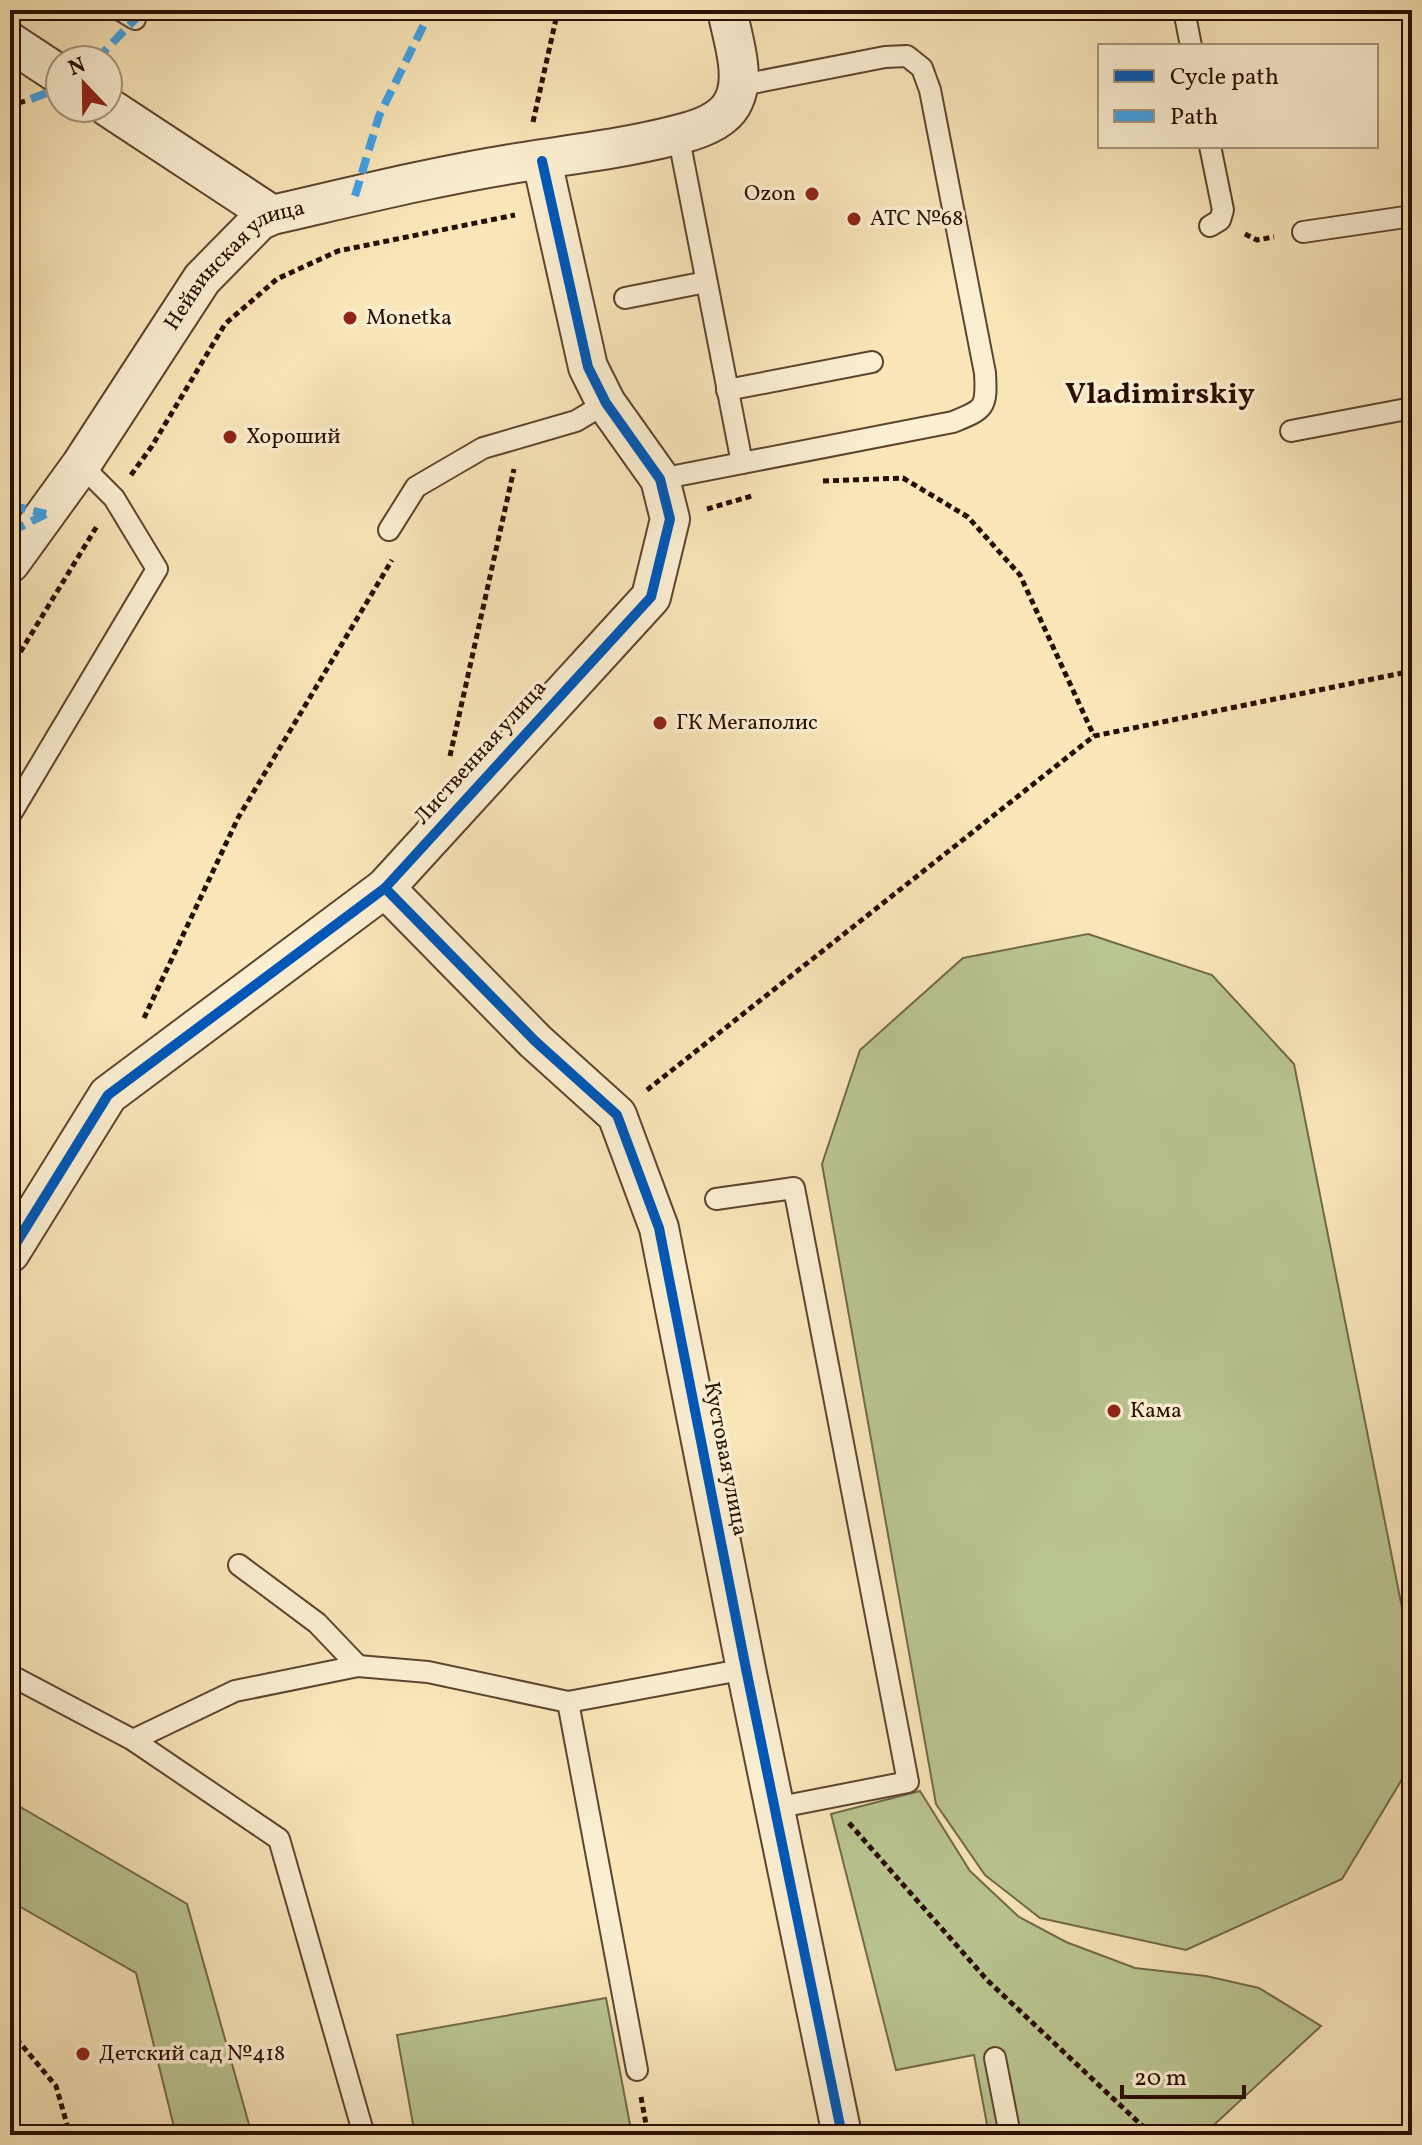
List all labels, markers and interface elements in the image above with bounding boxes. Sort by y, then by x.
north arrow [44,44,124,124]
legend [1098,44,1378,148]
text: N [64,50,91,85]
text: Cycle path [1170,61,1279,95]
text: Path [1170,101,1218,135]
place label: Ozon [744,179,796,210]
marker: Ozon [803,185,821,203]
street label: Нейвинская улица [157,192,308,337]
place label: АТС №68 [870,204,963,235]
marker: АТС №68 [845,210,863,228]
place label: Monetka [366,303,452,334]
marker: Monetka [341,309,359,327]
district label: Vladimirskiy [1065,374,1255,416]
place label: Хороший [246,422,341,453]
marker: Хороший [221,428,239,446]
street label: Лиственная улица [408,674,554,832]
place label: ГК Мегаполис [676,708,818,739]
marker: ГК Мегаполис [651,714,669,732]
street label: Кустовая улица [695,1379,755,1539]
place label: Кама [1130,1396,1182,1427]
marker: Кама [1105,1402,1123,1420]
place label: Детский сад №418 [99,2039,285,2070]
marker: Детский сад №418 [74,2045,92,2063]
scale bar [1122,2049,1244,2099]
text: 20 m [1134,2062,1187,2096]

